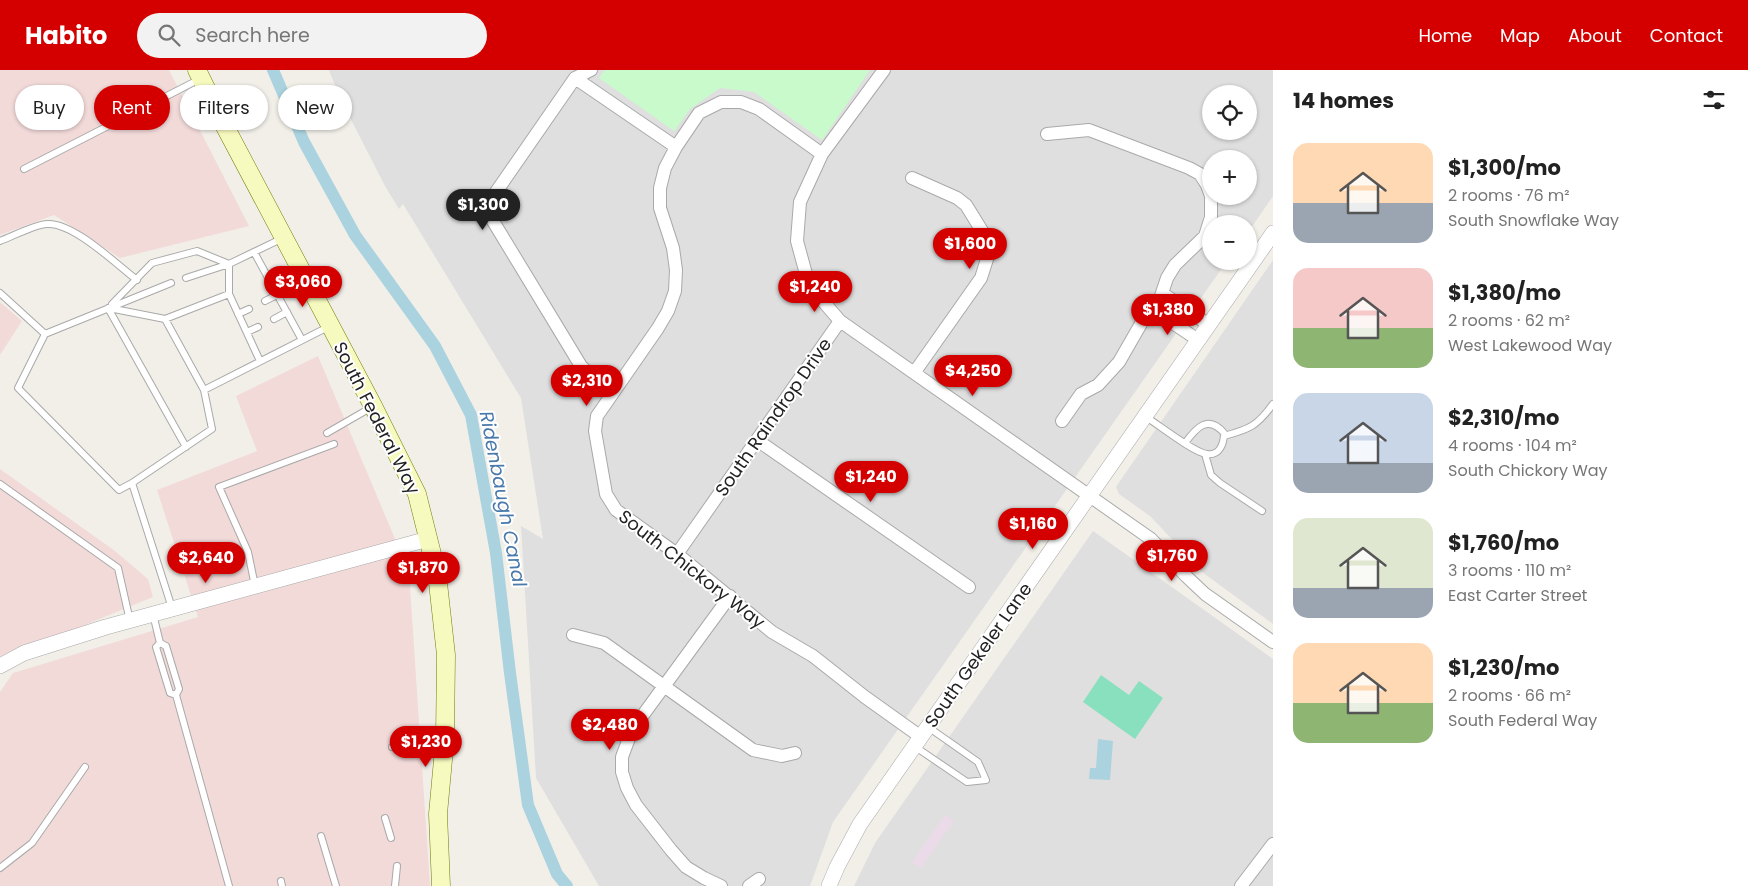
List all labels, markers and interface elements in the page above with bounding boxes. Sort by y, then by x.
search box [137,13,487,58]
text: Habito [25,19,107,52]
icon: search [155,21,183,49]
text: Search here [195,22,310,49]
text: Home [1418,23,1472,48]
text: Map [1500,23,1540,48]
text: About [1568,23,1622,48]
text: Contact [1650,23,1723,48]
chip: Buy [15,85,84,130]
chip: Rent [94,85,170,130]
chip: Filters [180,85,268,130]
chip: New [278,85,352,130]
map controls [1202,85,1257,270]
button: locate [1202,85,1257,140]
text: 14 homes [1293,86,1394,115]
icon: filters [1700,86,1728,114]
button: + [1202,150,1257,205]
text: $1,300/mo [1448,153,1561,182]
icon: home [1333,163,1393,223]
text: 2 rooms · 76 m² [1448,184,1570,207]
pin: $1,300 [442,189,524,231]
text: $1,300 [457,193,509,216]
text: South Snowflake Way [1448,209,1619,232]
button: − [1202,215,1257,270]
pin: $1,600 [929,228,1011,270]
text: $1,600 [944,232,996,255]
pin: $3,060 [262,266,344,308]
text: $3,060 [275,270,331,293]
pin: $1,240 [774,270,856,313]
text: $1,240 [789,275,841,298]
text: $1,380/mo [1448,278,1561,307]
icon: home [1333,288,1393,348]
pin: $1,380 [1127,294,1209,336]
text: $1,380 [1142,298,1194,321]
text: 2 rooms · 62 m² [1448,309,1570,332]
street label: South Raindrop Drive [709,333,837,501]
text: West Lakewood Way [1448,334,1612,357]
street label: South Federal Way [328,337,426,499]
pin: $4,250 [932,354,1014,397]
text: $4,250 [945,359,1001,382]
pin: $2,310 [546,364,628,407]
text: $2,310 [562,369,612,392]
text: $2,310/mo [1448,403,1559,432]
water label: Ridenbaugh Canal [473,409,533,590]
icon: home [1333,413,1393,473]
text: 4 rooms · 104 m² [1448,434,1577,457]
text: South Chickory Way [1448,459,1608,482]
pin: $1,240 [830,460,912,503]
text: $1,240 [845,465,897,488]
street label: South Chickory Way [614,504,770,634]
pin: $1,160 [992,508,1074,550]
text: $1,160 [1009,512,1057,535]
text: $1,760/mo [1448,528,1559,557]
icon: home [1333,538,1393,598]
pin: $1,760 [1131,540,1213,582]
pin: $2,640 [165,542,247,584]
text: $1,760 [1147,544,1197,567]
text: $2,640 [178,546,234,569]
pin: $1,870 [382,552,464,594]
text: $1,870 [398,556,448,579]
text: 3 rooms · 110 m² [1448,559,1571,582]
street label: South Gekeler Lane [918,577,1038,733]
text: East Carter Street [1448,584,1587,607]
text: $1,230/mo [1448,653,1559,682]
icon: home [1333,663,1393,723]
text: 2 rooms · 66 m² [1448,684,1571,707]
pin: $2,480 [569,708,651,751]
text: South Federal Way [1448,709,1597,732]
text: $2,480 [582,713,638,736]
pin: $1,230 [385,726,467,768]
text: $1,230 [401,730,451,753]

